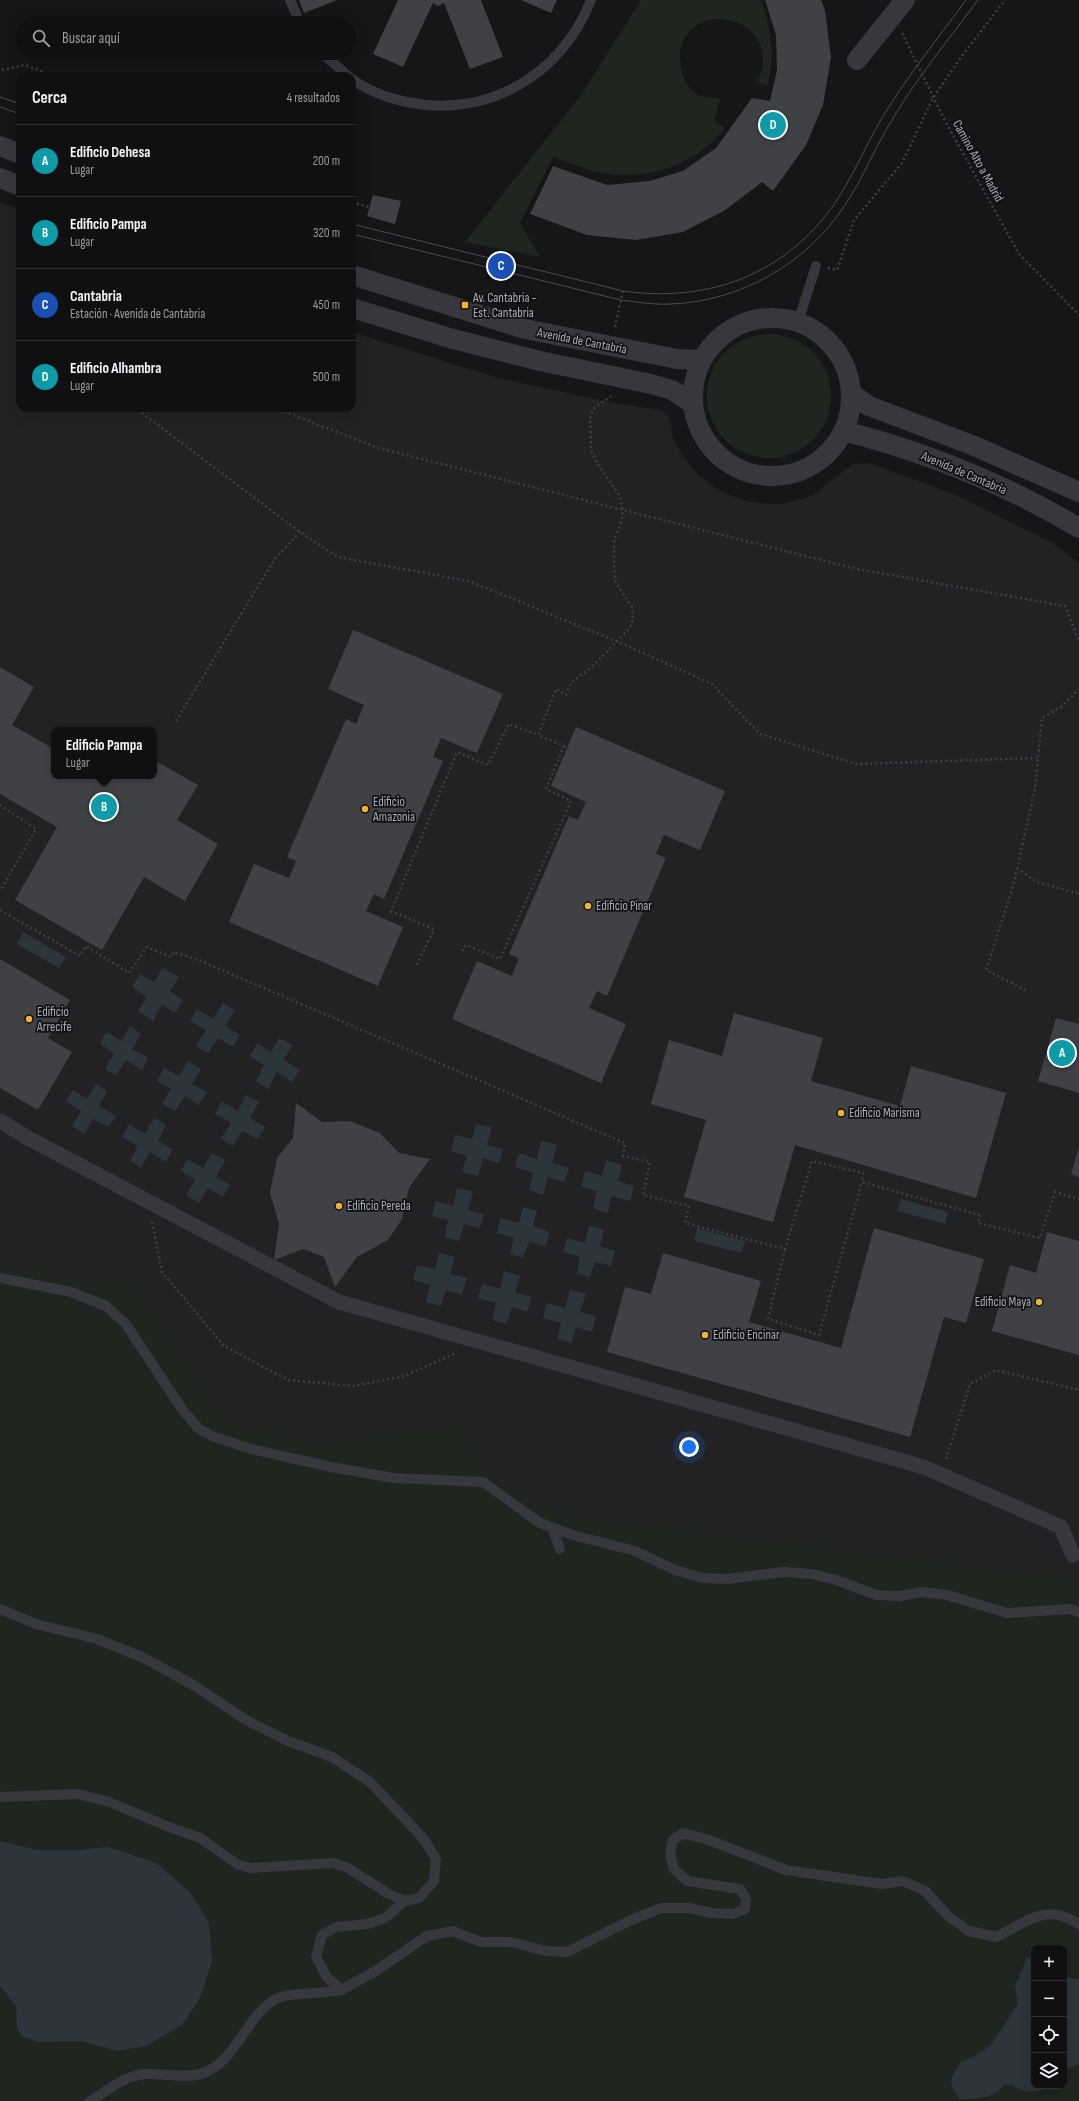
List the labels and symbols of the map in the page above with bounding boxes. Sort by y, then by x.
pin: D [760,110,786,140]
street label: Camino Alto a Madrid [949,117,1007,205]
pin: C [488,251,514,281]
place label: Av. Cantabria - Est. Cantabria [472,290,536,321]
marker: Av. Cantabria - Est. Cantabria [460,300,470,310]
street label: Avenida de Cantabria [535,324,628,358]
street label: Avenida de Cantabria [918,447,1009,498]
pin: B [91,792,117,822]
place label: Edificio Amazonia [372,794,415,825]
marker: Edificio Amazonia [360,804,370,814]
place label: Edificio Pinar [596,898,652,914]
marker: Edificio Pinar [583,901,593,911]
place label: Edificio Arrecife [36,1004,72,1035]
marker: Edificio Arrecife [24,1014,34,1024]
pin: A [1049,1038,1075,1068]
place label: Edificio Marisma [849,1105,920,1121]
marker: Edificio Marisma [836,1108,846,1118]
place label: Edificio Pereda [347,1198,411,1214]
marker: Edificio Pereda [334,1201,344,1211]
place label: Edificio Maya [975,1294,1031,1310]
marker: Edificio Maya [1034,1297,1044,1307]
place label: Edificio Encinar [713,1327,780,1343]
marker: Edificio Encinar [700,1330,710,1340]
your location [679,1437,699,1457]

